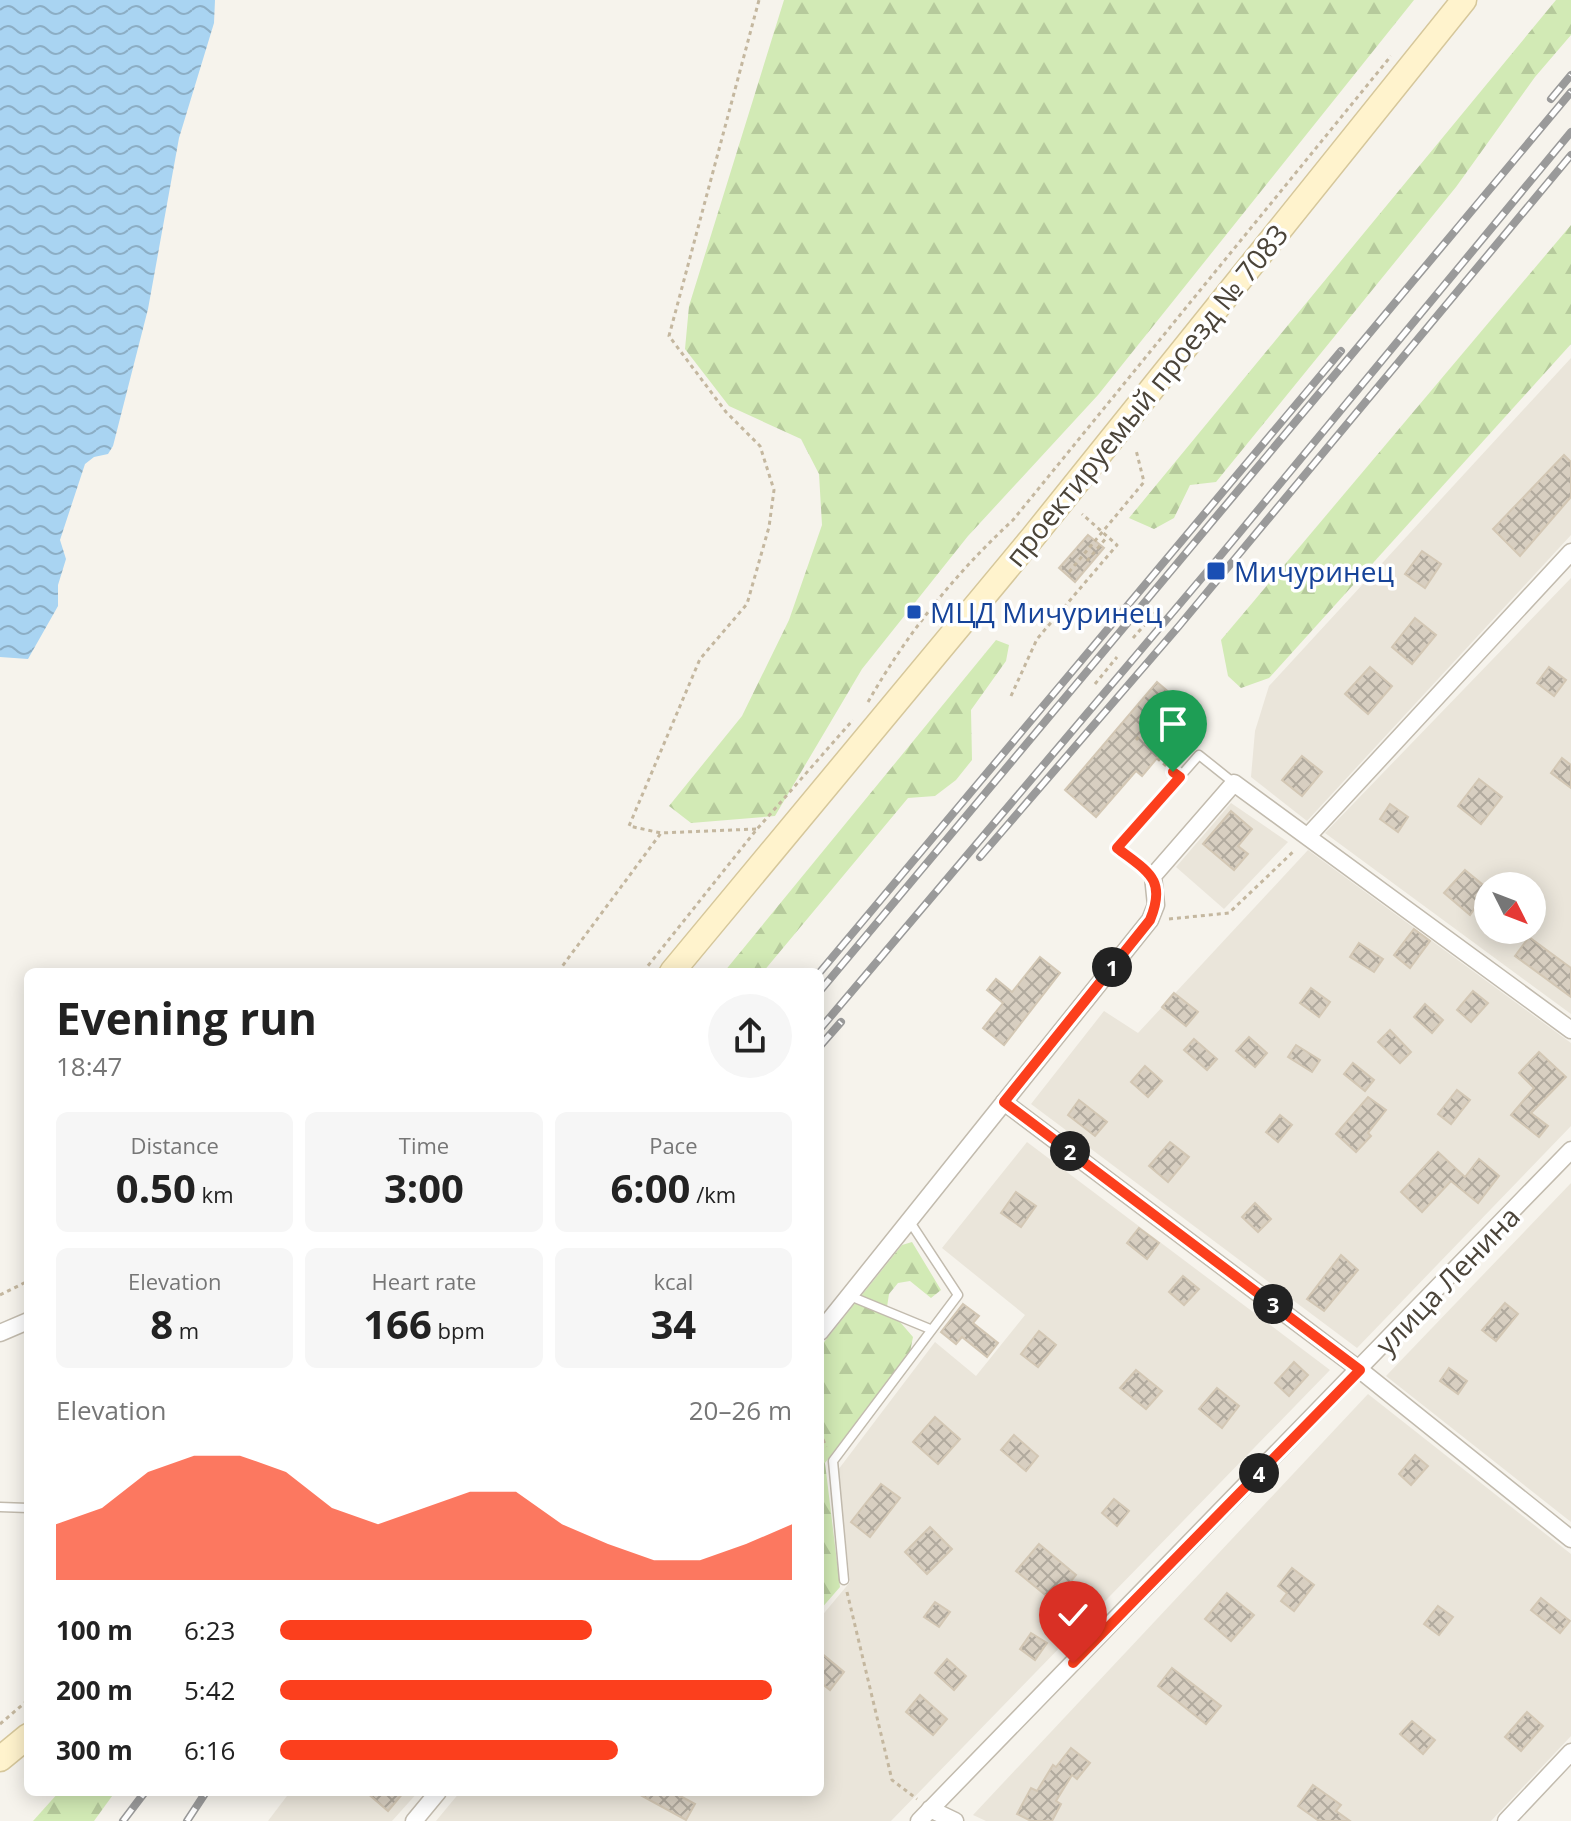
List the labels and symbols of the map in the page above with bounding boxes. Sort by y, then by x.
street label: проектируемый проезд № 7083 [996,216,1296,574]
place label: Мичуринец [1234,552,1394,590]
marker: Мичуринец [1205,560,1227,582]
place label: МЦД Мичуринец [930,593,1162,631]
marker: МЦД Мичуринец [905,603,923,621]
pin [1139,690,1207,772]
north arrow [1474,872,1546,944]
pin: 1 [1092,947,1132,987]
pin: 2 [1050,1131,1090,1171]
street label: улица Ленина [1366,1198,1528,1362]
pin: 3 [1253,1284,1293,1324]
pin: 4 [1239,1453,1279,1493]
pin [1039,1581,1107,1663]

